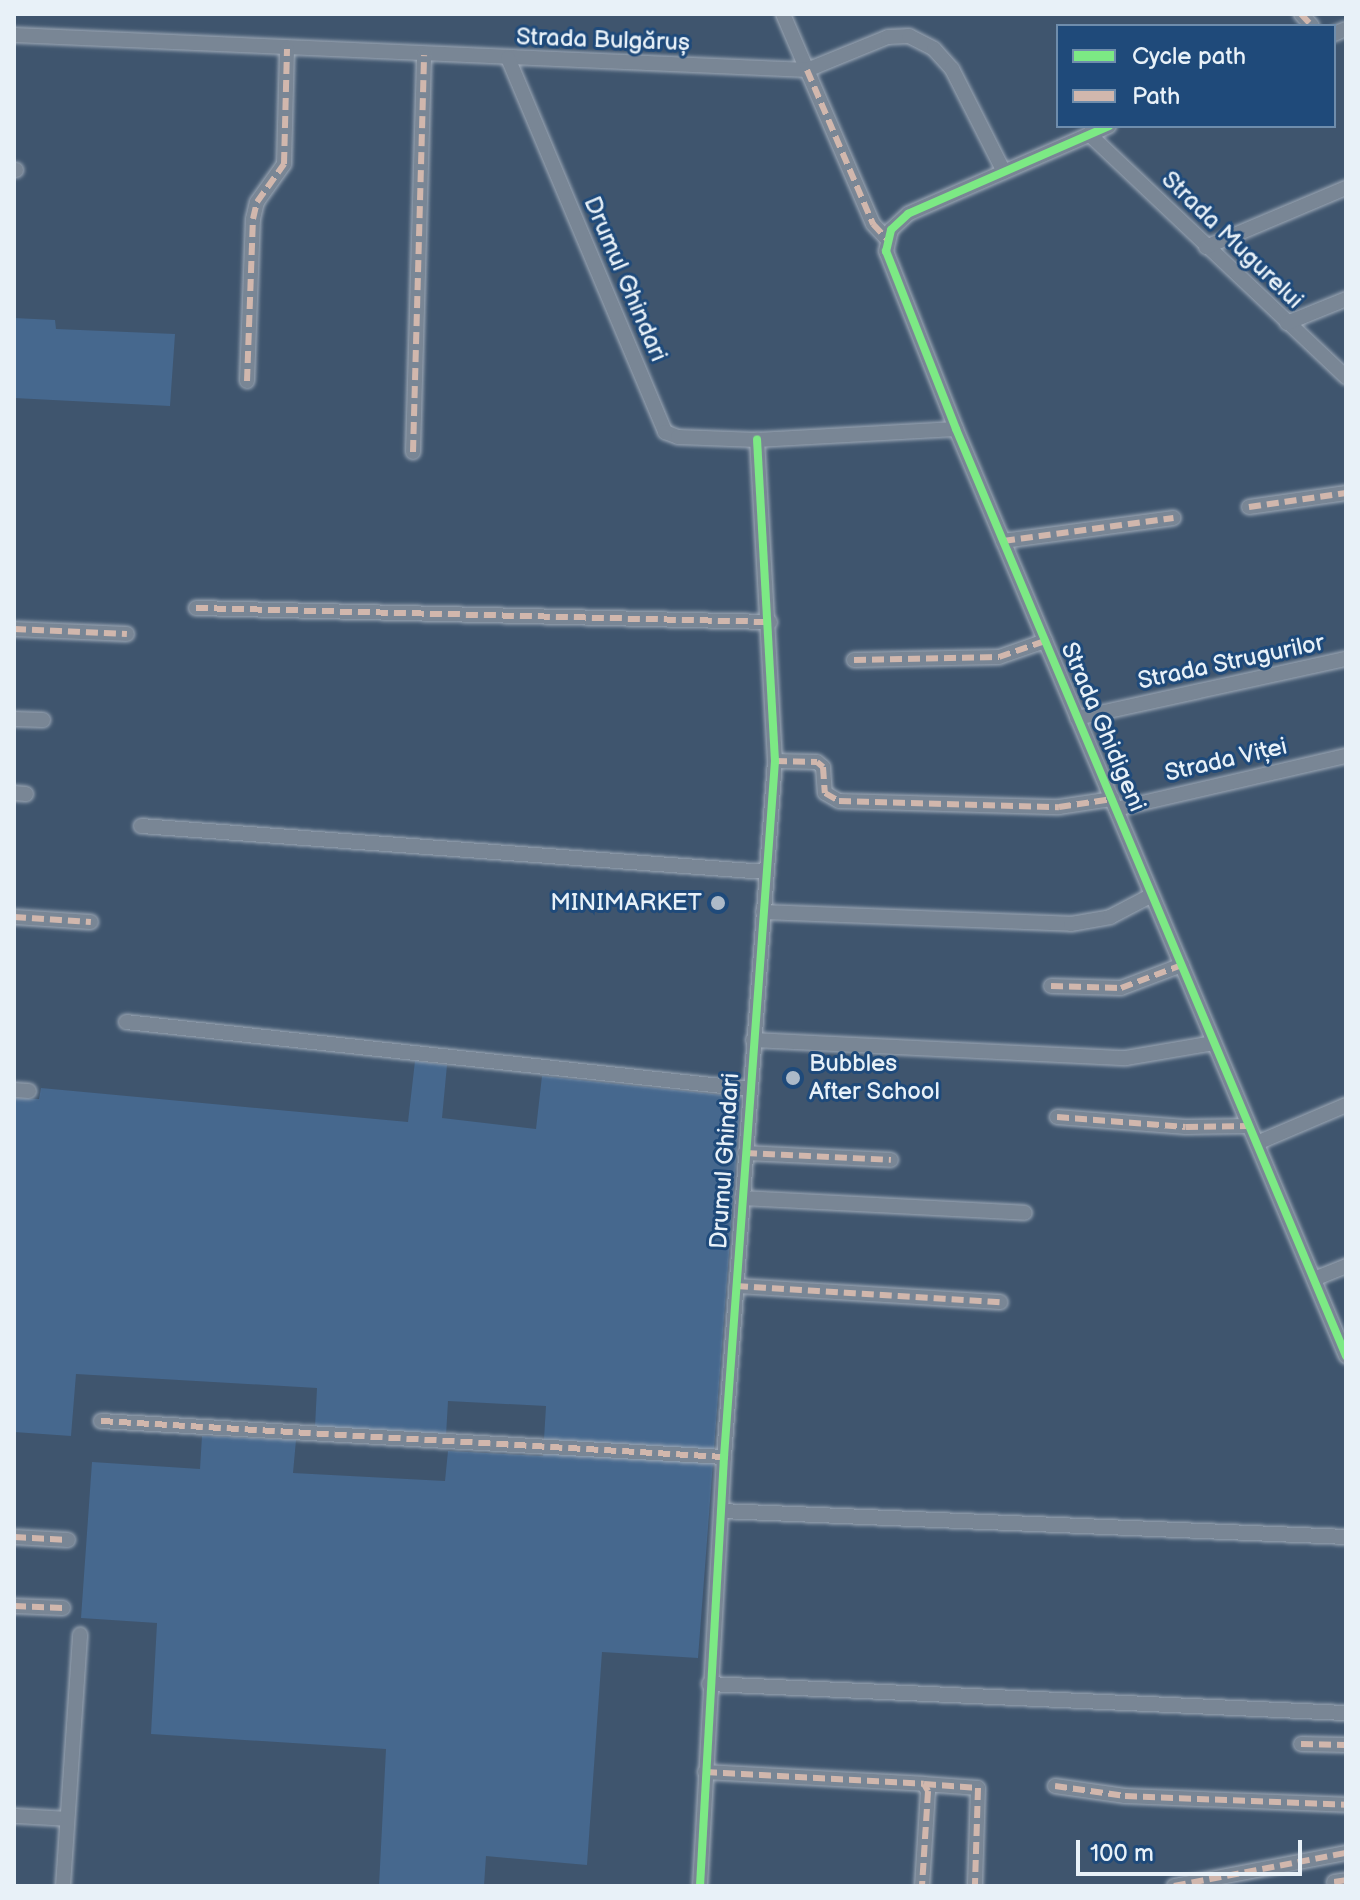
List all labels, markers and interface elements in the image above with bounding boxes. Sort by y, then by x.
street label: Strada Bulgăruș [516,23,690,57]
legend [1056,24,1336,128]
text: Cycle path [1132,42,1246,71]
text: Path [1132,82,1180,111]
street label: Strada Mugurelui [1155,165,1309,315]
street label: Drumul Ghindari [577,192,673,366]
street label: Strada Strugurilor [1135,628,1327,696]
street label: Strada Ghidigeni [1054,638,1152,816]
street label: Strada Viței [1162,732,1290,788]
place label: MINIMARKET [550,889,702,917]
marker: MINIMARKET [709,894,727,912]
place label: Bubbles After School [809,1050,940,1106]
marker: Bubbles After School [784,1069,802,1087]
street label: Drumul Ghindari [704,1072,746,1250]
scale bar [1080,1824,1306,1874]
text: 100 m [1090,1839,1154,1868]

